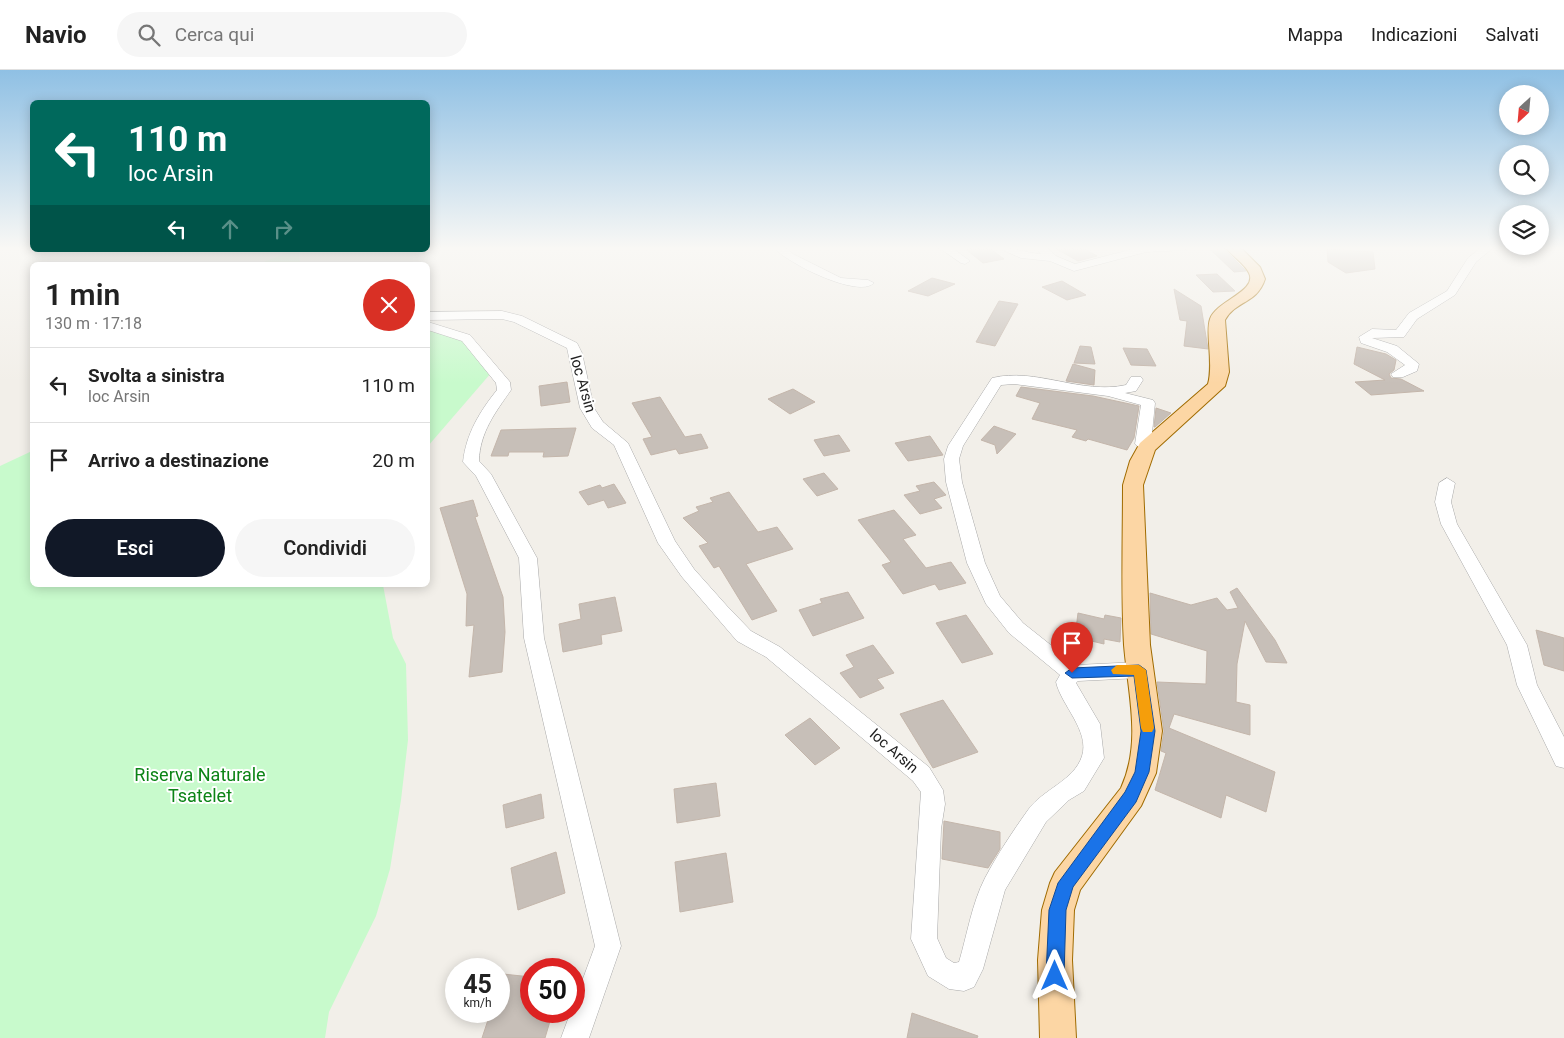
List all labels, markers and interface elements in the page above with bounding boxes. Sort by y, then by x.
search box [117,12,467,57]
text: Navio [25,21,87,49]
icon: search [135,21,163,49]
text: Cerca qui [175,23,254,46]
text: Mappa [1288,24,1343,45]
text: Indicazioni [1371,24,1458,45]
text: Salvati [1486,24,1539,45]
north arrow [1499,85,1549,135]
map controls [1499,85,1549,255]
text: 110 m [128,119,227,160]
icon: left [45,120,110,185]
button: search [1499,145,1549,195]
text: loc Arsin [128,161,214,186]
button: layers [1499,205,1549,255]
icon: left [163,215,191,243]
icon: ahead [216,215,244,243]
icon: right [269,215,297,243]
text: 1 min [45,277,120,312]
button: close [363,279,415,331]
text: 130 m · 17:18 [45,314,142,333]
street label: loc Arsin [566,353,600,415]
text: Svolta a sinistra [88,364,225,387]
icon: left [45,371,73,399]
text: 110 m [362,374,415,397]
text: loc Arsin [88,387,150,406]
icon: arrive [45,446,73,474]
text: Arrivo a destinazione [88,449,269,472]
text: 20 m [372,449,415,472]
button: Esci [45,519,225,577]
button: Condividi [235,519,415,577]
pin [1051,622,1093,673]
icon: arrive [1058,629,1086,657]
street label: loc Arsin [866,725,922,777]
park label: Riserva Naturale Tsatelet [134,764,266,806]
position arrow [1028,949,1080,1001]
speed limit sign: 50 [520,958,585,1023]
text: 45 [463,970,492,999]
text: km/h [463,996,492,1010]

